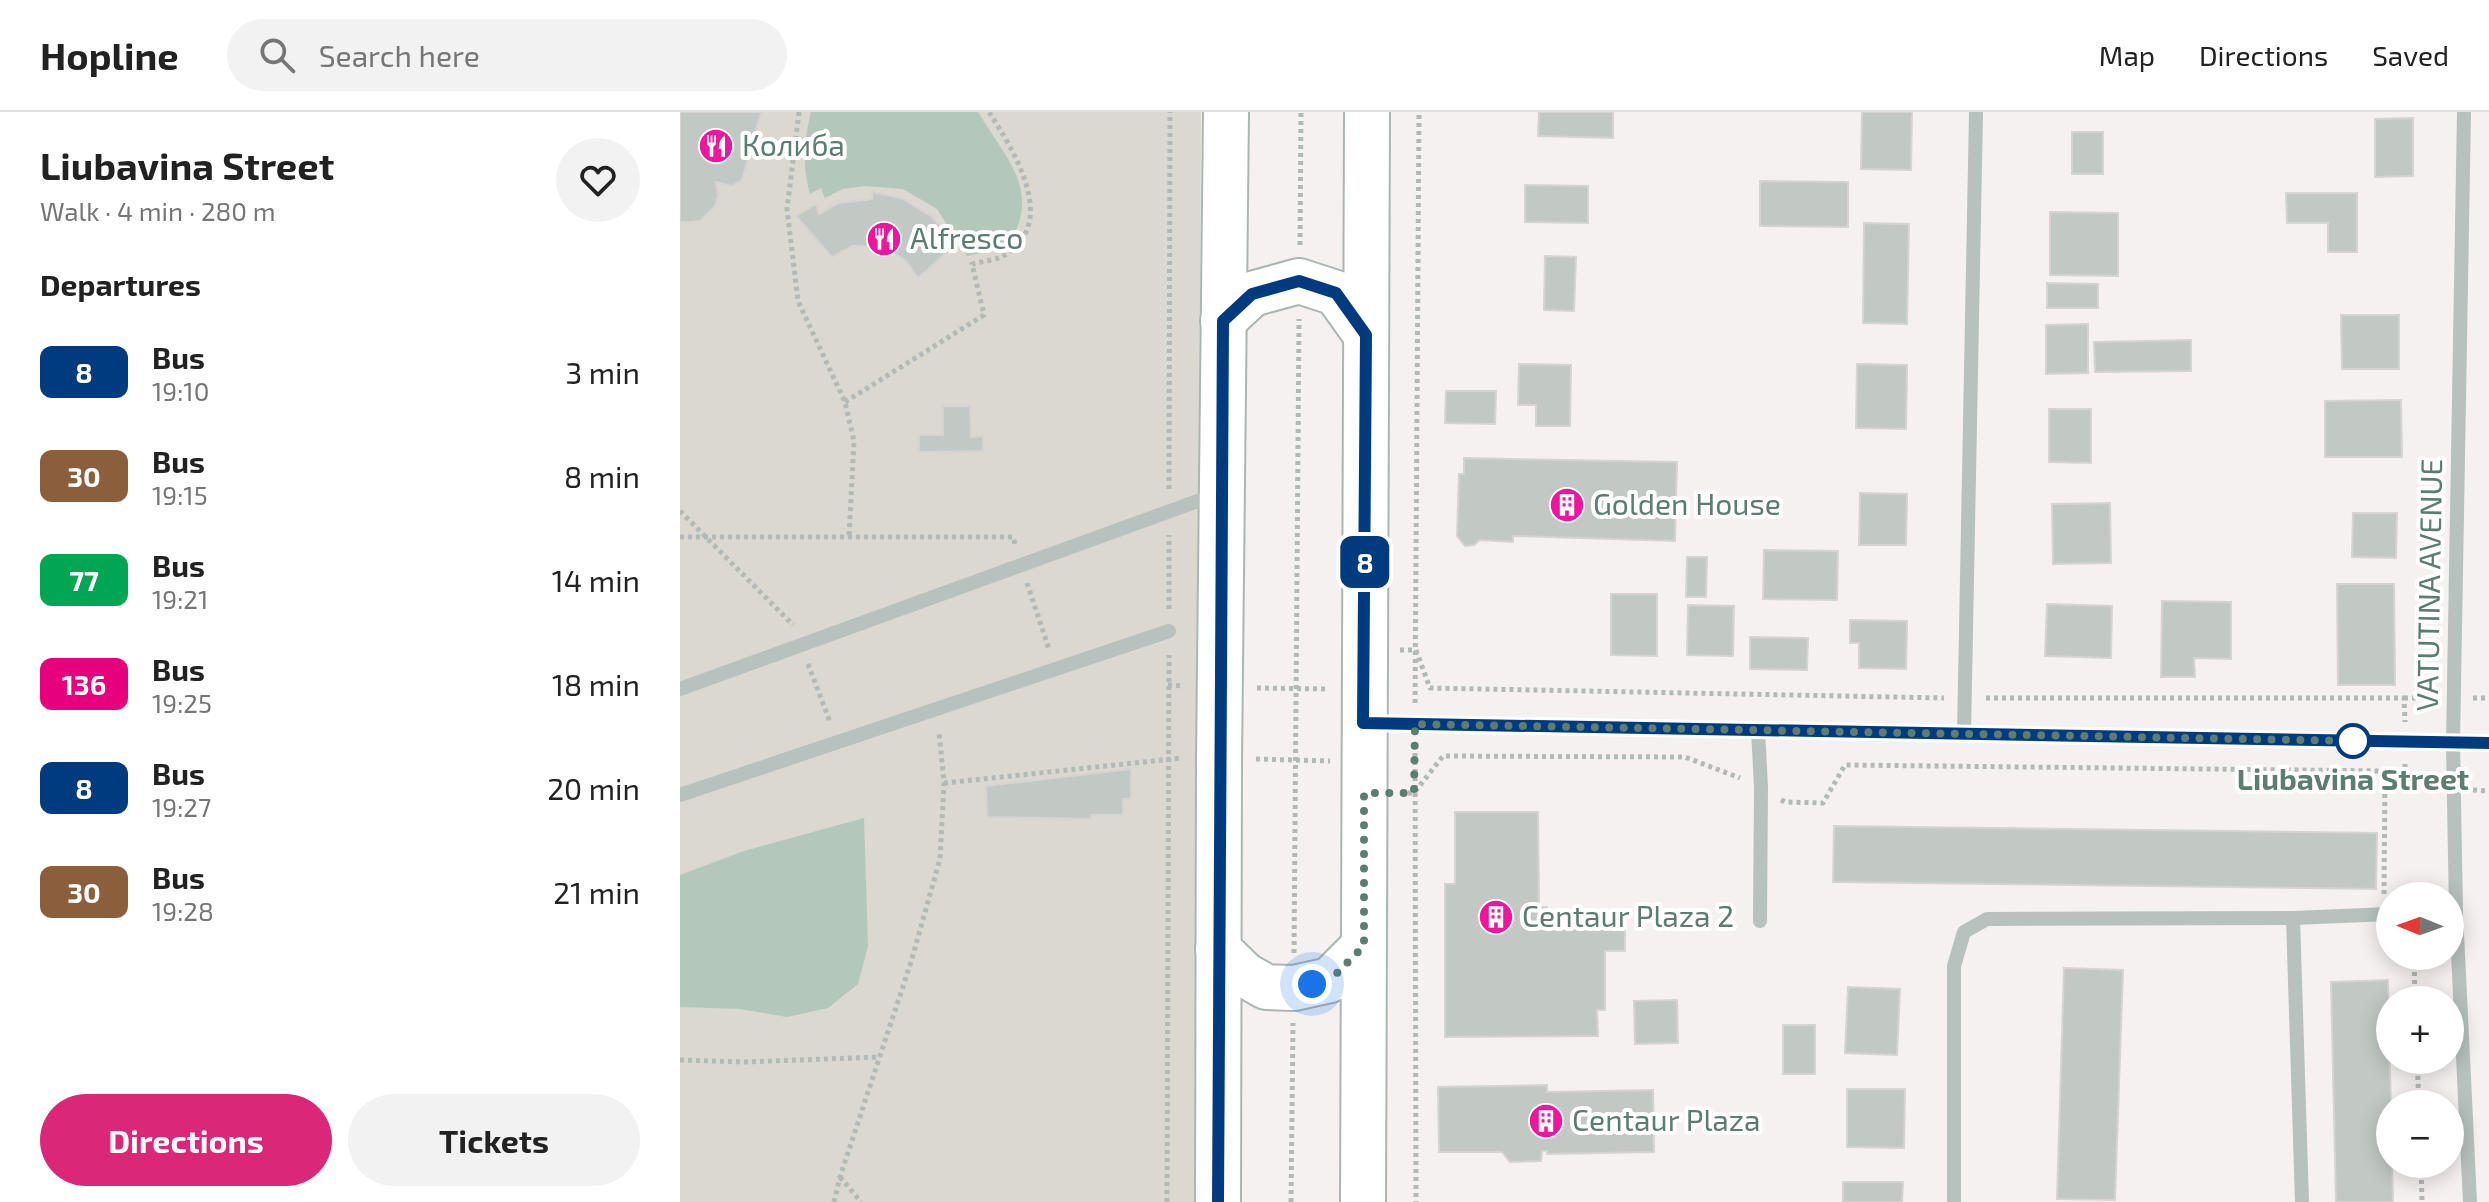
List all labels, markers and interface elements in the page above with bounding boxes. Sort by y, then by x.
search box [227,19,787,91]
text: Hopline [40,32,179,78]
icon: search [255,33,299,77]
text: Search here [319,37,480,73]
text: Map [2099,38,2155,72]
text: Directions [2199,38,2328,72]
text: Saved [2372,38,2449,72]
place label: Колиба [742,126,845,162]
restaurant icon: Колиба [697,127,735,165]
button: heart [556,138,640,222]
text: Liubavina Street [40,142,334,188]
text: Walk · 4 min · 280 m [40,195,276,226]
place label: Alfresco [910,219,1023,255]
restaurant icon: Alfresco [865,220,903,258]
text: Departures [40,266,201,302]
text: Bus [152,339,205,375]
text: 3 min [565,354,640,390]
text: 8 [75,355,93,389]
text: 19:10 [152,375,209,406]
text: Bus [152,443,205,479]
text: 8 min [564,458,640,494]
street label: VATUTINA AVENUE [2408,458,2448,712]
text: 30 [67,459,101,493]
text: 19:15 [152,479,208,510]
place label: Golden House [1593,485,1781,521]
building icon: Golden House [1548,486,1586,524]
line badge: 8 [1339,536,1391,588]
text: 8 [1356,545,1374,579]
text: Bus [152,547,205,583]
text: 14 min [552,562,640,598]
text: 77 [69,563,99,597]
text: 19:21 [152,583,208,614]
text: Bus [152,651,205,687]
text: 18 min [552,666,640,702]
text: 136 [62,667,106,701]
text: 19:25 [152,687,212,718]
marker: Liubavina Street [2336,724,2370,758]
text: Bus [152,755,205,791]
place label: Liubavina Street [2237,760,2469,796]
text: 20 min [547,770,640,806]
text: 8 [75,771,93,805]
text: 19:27 [152,791,211,822]
text: Bus [152,859,205,895]
text: 21 min [553,874,640,910]
text: 30 [67,875,101,909]
north arrow [2376,882,2464,970]
map controls [2376,882,2464,1178]
text: 19:28 [152,895,214,926]
place label: Centaur Plaza 2 [1522,897,1734,933]
building icon: Centaur Plaza 2 [1477,898,1515,936]
your location [1292,964,1332,1004]
button: + [2376,986,2464,1074]
button: − [2376,1090,2464,1178]
button: Directions [40,1094,332,1186]
button: Tickets [348,1094,640,1186]
place label: Centaur Plaza [1572,1101,1761,1137]
building icon: Centaur Plaza [1527,1102,1565,1140]

